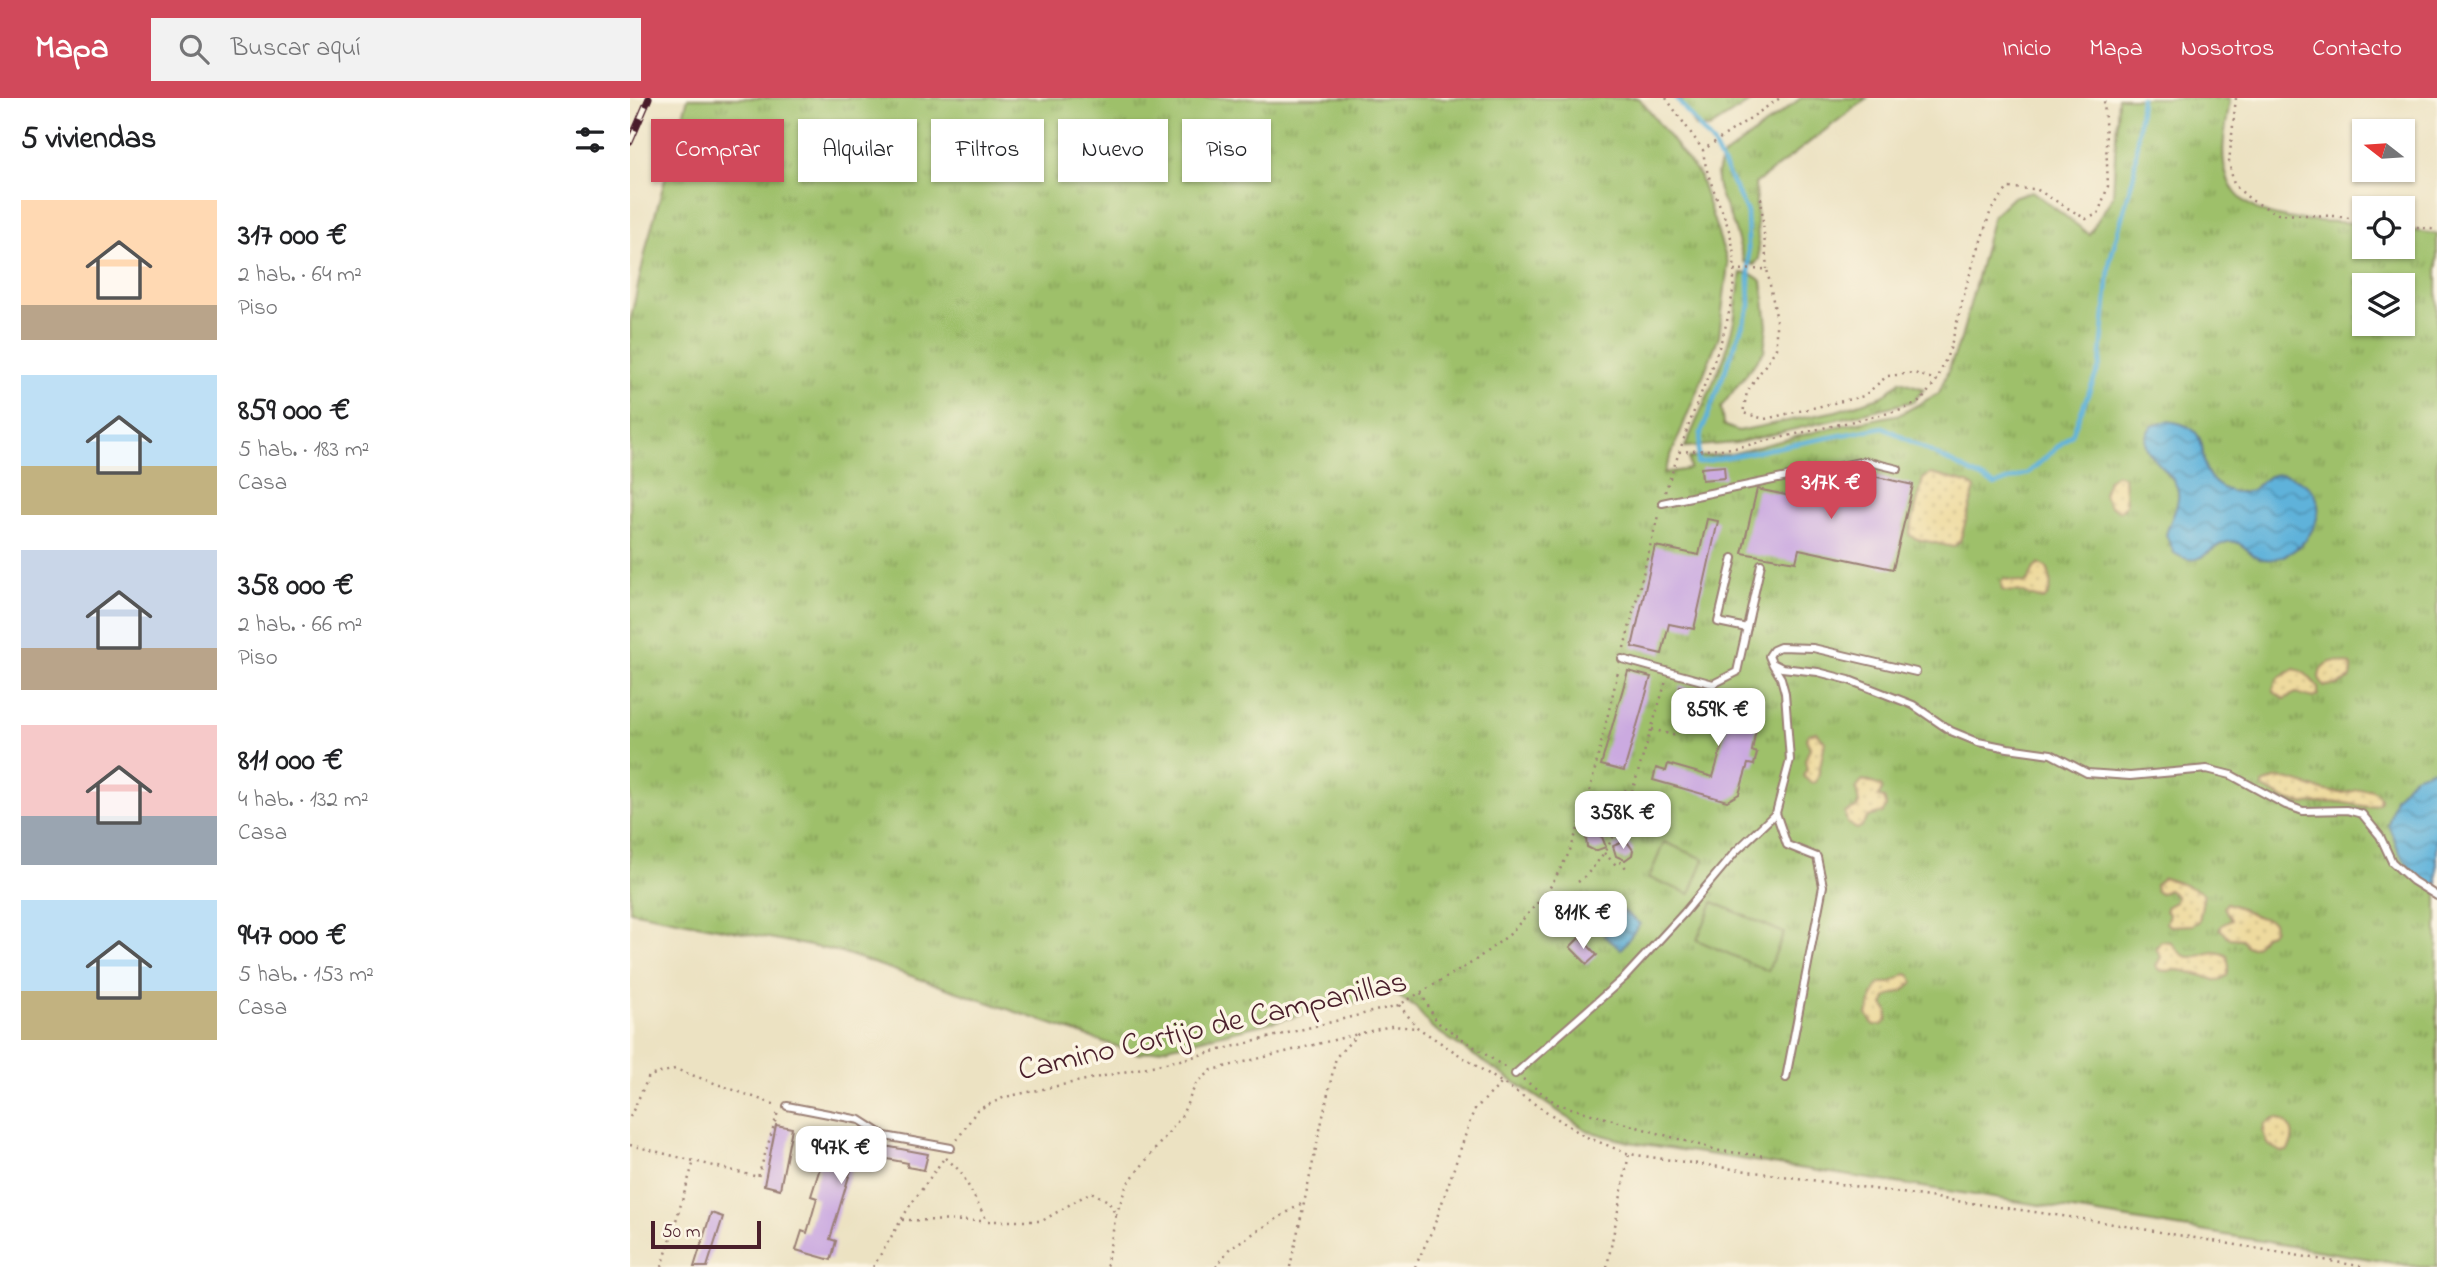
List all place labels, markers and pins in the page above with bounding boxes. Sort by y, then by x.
pin: 317K € [1774,462,1888,521]
pin: 859K € [1661,688,1775,748]
pin: 358K € [1566,792,1680,851]
pin: 811K € [1526,892,1640,951]
pin: 947K € [784,1126,898,1186]

